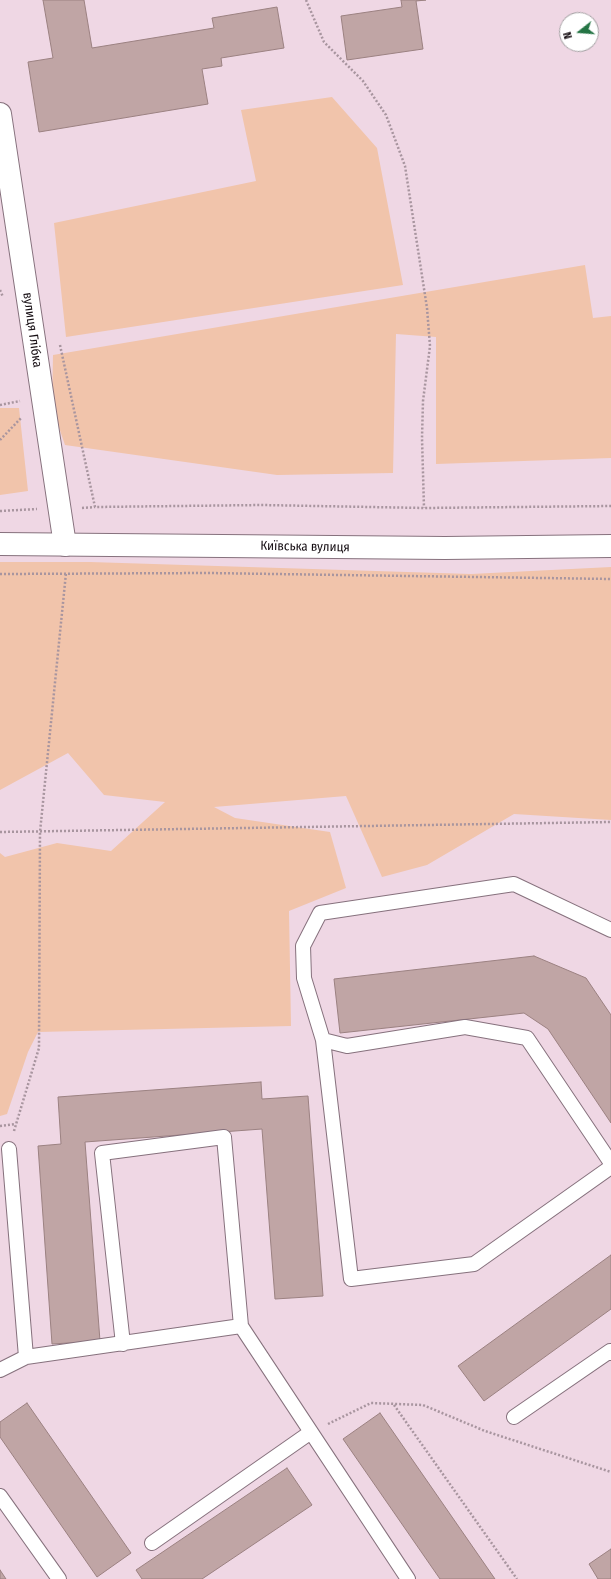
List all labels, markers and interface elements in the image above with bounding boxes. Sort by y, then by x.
north arrow [559,12,599,52]
text: N [561,30,575,40]
street label: вулиця Глібка [19,291,45,369]
street label: Київська вулиця [260,538,350,556]

